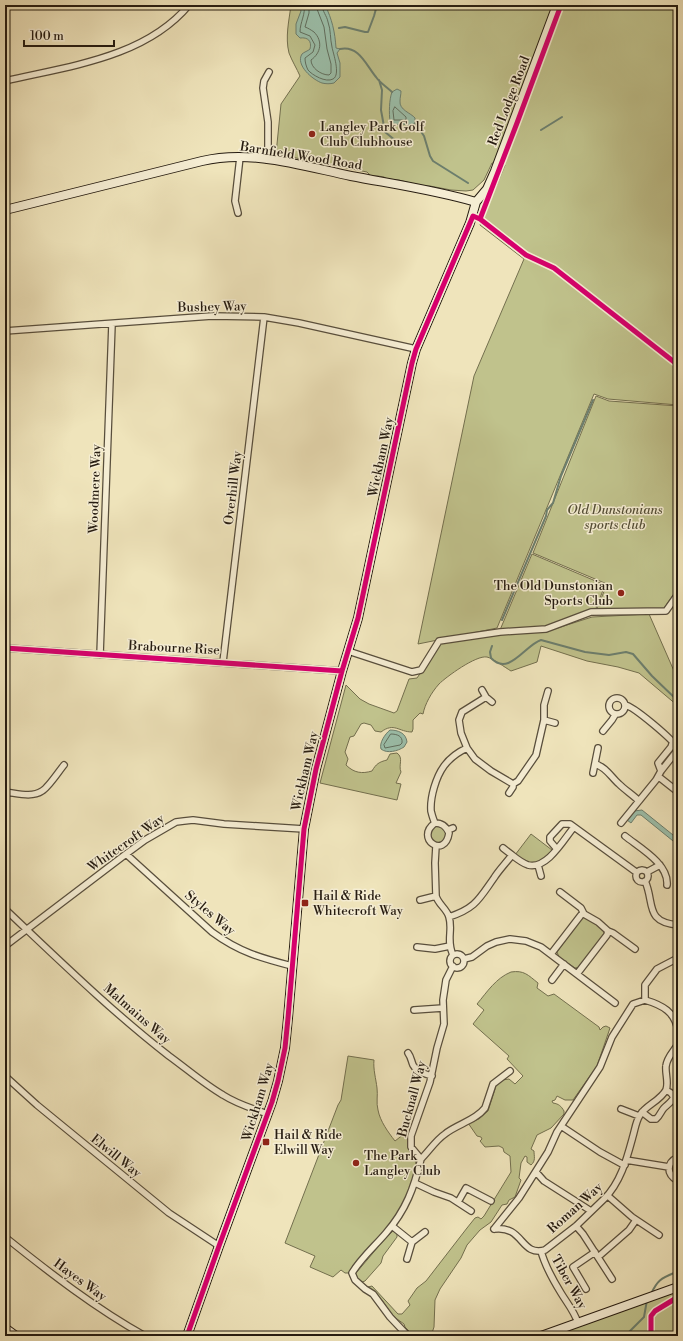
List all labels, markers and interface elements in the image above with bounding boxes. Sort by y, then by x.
scale bar [24,22,114,48]
text: 100 m [30,29,64,44]
street label: Red Lodge Road [485,53,534,148]
place label: Langley Park Golf Club Clubhouse [320,119,425,150]
marker: Langley Park Golf Club Clubhouse [307,129,317,139]
street label: Barnfield Wood Road [238,138,364,174]
street label: Bushey Way [176,298,247,316]
street label: Wickham Way [365,415,397,499]
street label: Woodmere Way [85,443,105,535]
street label: Overhill Way [221,449,246,526]
park label: Old Dunstonians sports club [567,502,663,533]
place label: The Old Dunstonian Sports Club [494,578,613,609]
marker: The Old Dunstonian Sports Club [616,588,626,598]
street label: Brabourne Rise [127,638,221,658]
street label: Wickham Way [288,729,322,813]
street label: Whitecroft Way [84,810,168,876]
street label: Styles Way [182,887,239,939]
place label: Hail & Ride Whitecroft Way [312,888,404,919]
marker: Hail & Ride Whitecroft Way [300,898,310,908]
street label: Malmains Way [100,980,174,1048]
street label: Bucknall Way [394,1058,430,1140]
street label: Wickham Way [238,1060,278,1144]
place label: Hail & Ride Elwill Way [274,1127,343,1158]
street label: Elwill Way [88,1131,145,1182]
marker: Hail & Ride Elwill Way [261,1137,271,1147]
place label: The Park Langley Club [364,1148,441,1179]
marker: The Park Langley Club [351,1158,361,1168]
street label: Roman Way [544,1179,606,1237]
street label: Tiber Way [548,1252,591,1312]
street label: Hayes Way [50,1255,110,1305]

